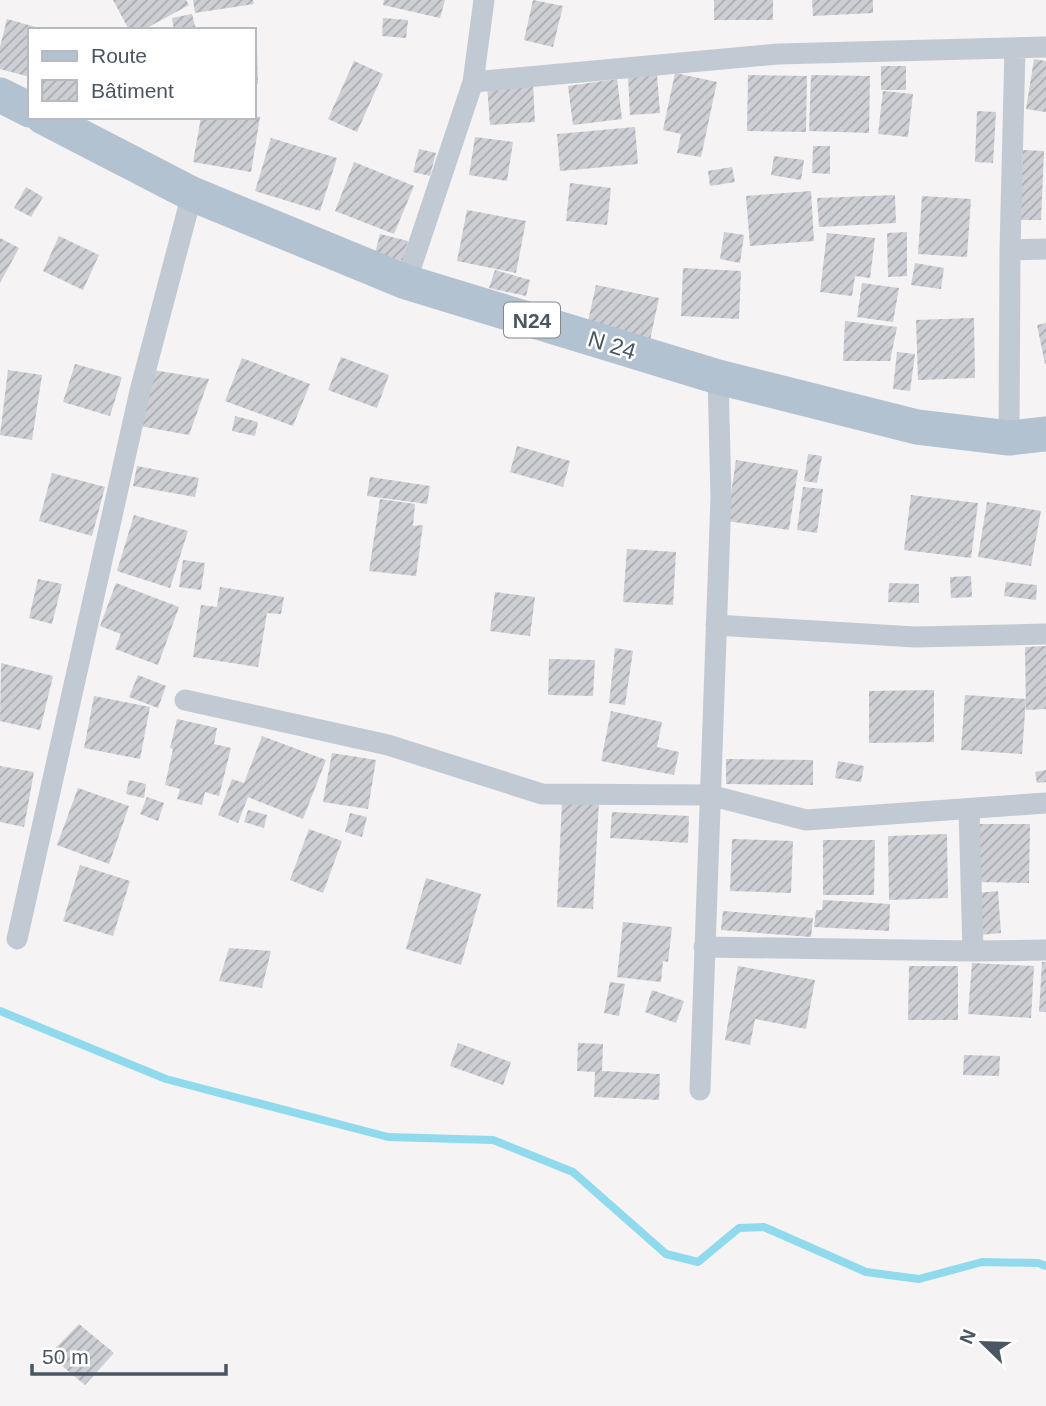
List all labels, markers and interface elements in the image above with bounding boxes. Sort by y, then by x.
legend [28,28,256,119]
text: Route [91,44,147,67]
text: Bâtiment [91,79,174,102]
road number: N24 [504,302,560,338]
street label: N 24 [585,325,639,365]
north arrow [948,1308,1018,1378]
text: N [955,1326,980,1347]
scale bar [32,1332,226,1376]
text: 50 m [42,1345,89,1368]

